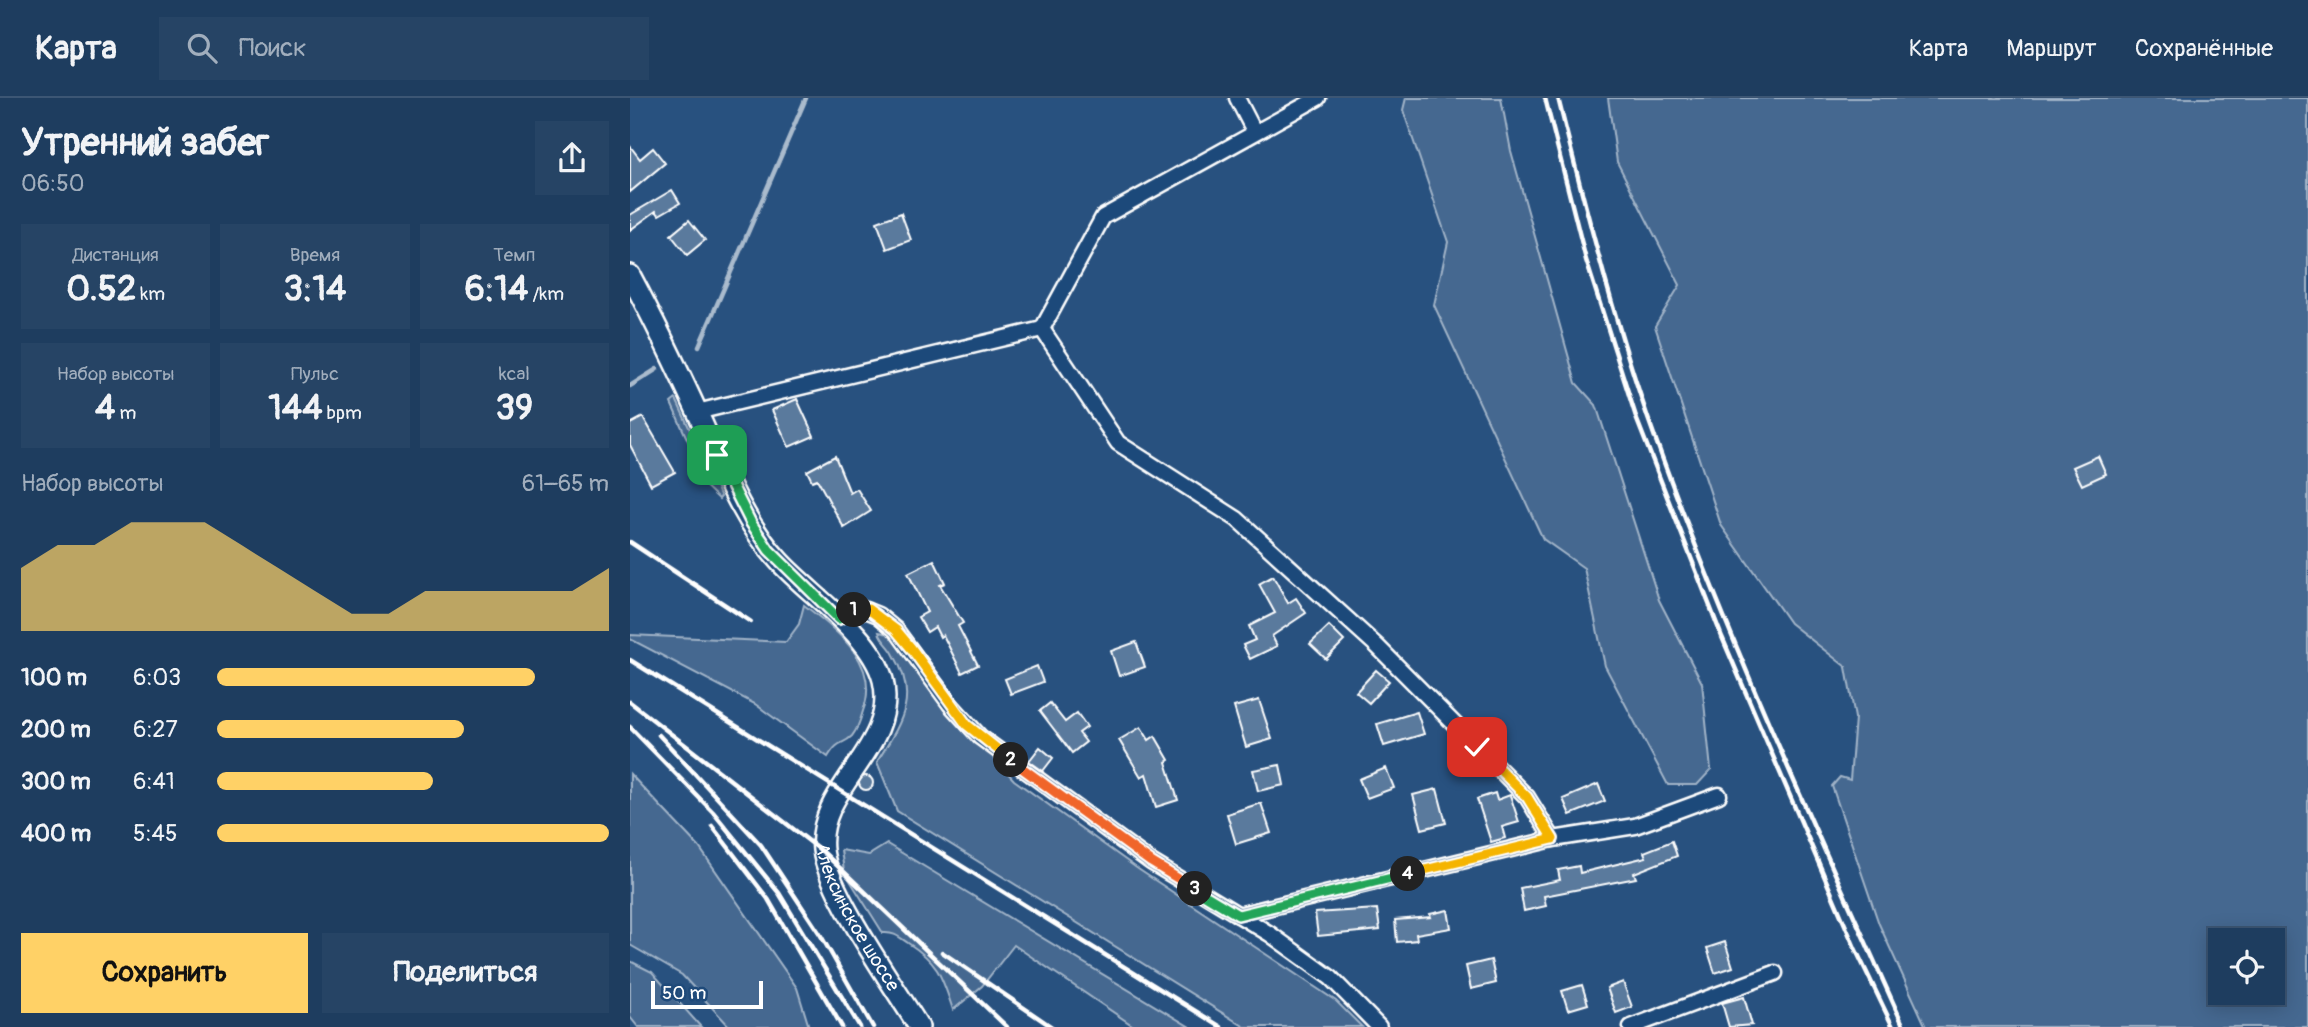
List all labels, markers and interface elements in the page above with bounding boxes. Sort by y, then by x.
search box [159,17,649,80]
text: Карта [35,28,117,69]
icon: search [183,29,221,67]
text: Поиск [239,32,307,64]
text: Карта [1909,34,1968,63]
text: Маршрут [2006,34,2097,63]
text: Сохранённые [2135,34,2273,63]
text: Утренний забег [21,119,269,167]
button: share [535,121,609,195]
text: 06:50 [21,169,84,198]
text: Дистанция [73,243,159,267]
text: Время [290,243,340,267]
text: Темп [493,243,535,267]
text: 0.52 [66,267,136,311]
text: 3:14 [284,267,346,311]
text: 6:14 [465,267,528,311]
text: km [136,282,165,306]
text: /km [528,282,564,306]
text: Набор высоты [57,362,174,386]
text: Пульс [291,362,339,386]
text: kcal [499,362,530,386]
text: 4 [95,386,115,430]
text: 144 [268,386,322,430]
text: 39 [496,386,533,430]
text: m [115,401,136,425]
text: bpm [322,401,362,425]
pin [687,425,747,485]
icon: arrive [698,436,736,474]
text: Набор высоты [21,469,163,498]
text: 61–65 m [522,469,609,498]
pin: 1 [836,592,872,628]
text: 1 [850,597,857,621]
text: 100 m [21,663,87,692]
text: 6:03 [133,663,181,692]
text: 200 m [21,715,91,744]
text: 6:27 [133,715,178,744]
pin [1447,717,1507,777]
icon: check [1458,728,1496,766]
pin: 2 [994,742,1028,778]
text: 2 [1005,747,1016,771]
text: 300 m [21,767,91,796]
text: 6:41 [133,767,175,796]
text: 400 m [21,819,91,848]
text: 5:45 [133,819,177,848]
street label: Алексинское шоссе [810,842,905,996]
pin: 4 [1390,856,1426,892]
text: 4 [1402,861,1413,885]
pin: 3 [1178,872,1212,906]
text: 3 [1189,876,1200,900]
map controls [2208,928,2285,1005]
button: locate [2208,928,2285,1005]
button: Сохранить [21,933,308,1013]
button: Поделиться [322,933,609,1013]
scale bar [651,978,763,1010]
text: 50 m [662,981,706,1005]

